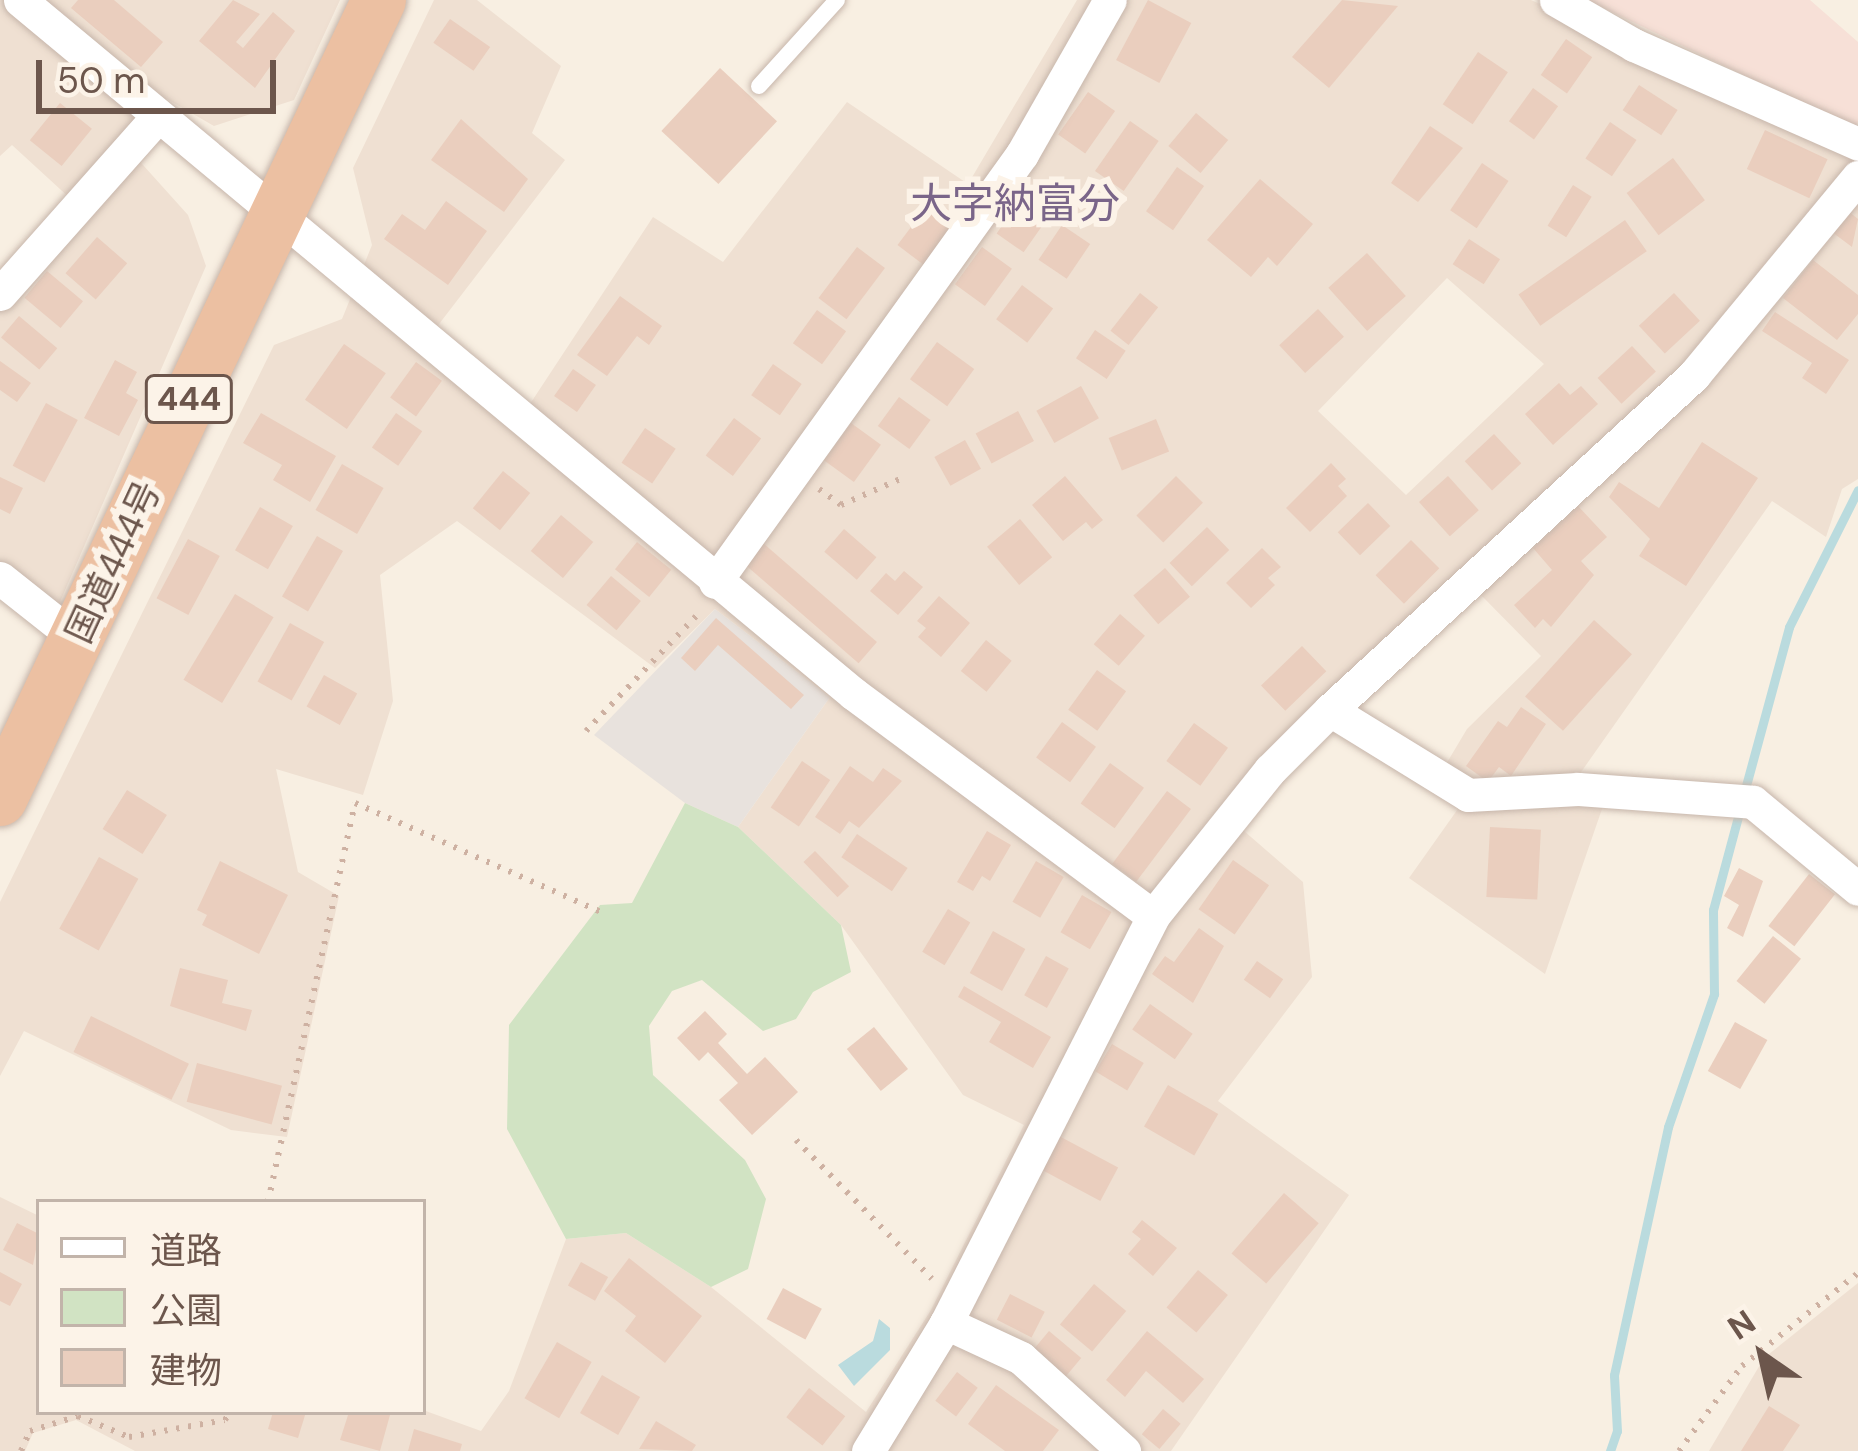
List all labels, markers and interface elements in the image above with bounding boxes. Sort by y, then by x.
scale bar [42,36,282,110]
text: 50 m [57,57,145,104]
district label: 大字納富分 [910,179,1120,229]
road number: 444 [144,372,234,426]
street label: 国道444号 [57,474,169,650]
legend [36,1199,426,1415]
text: 道路 [150,1227,222,1274]
text: 公園 [150,1287,222,1334]
north arrow [1702,1295,1822,1415]
text: N [1720,1300,1764,1349]
text: 建物 [150,1347,222,1394]

